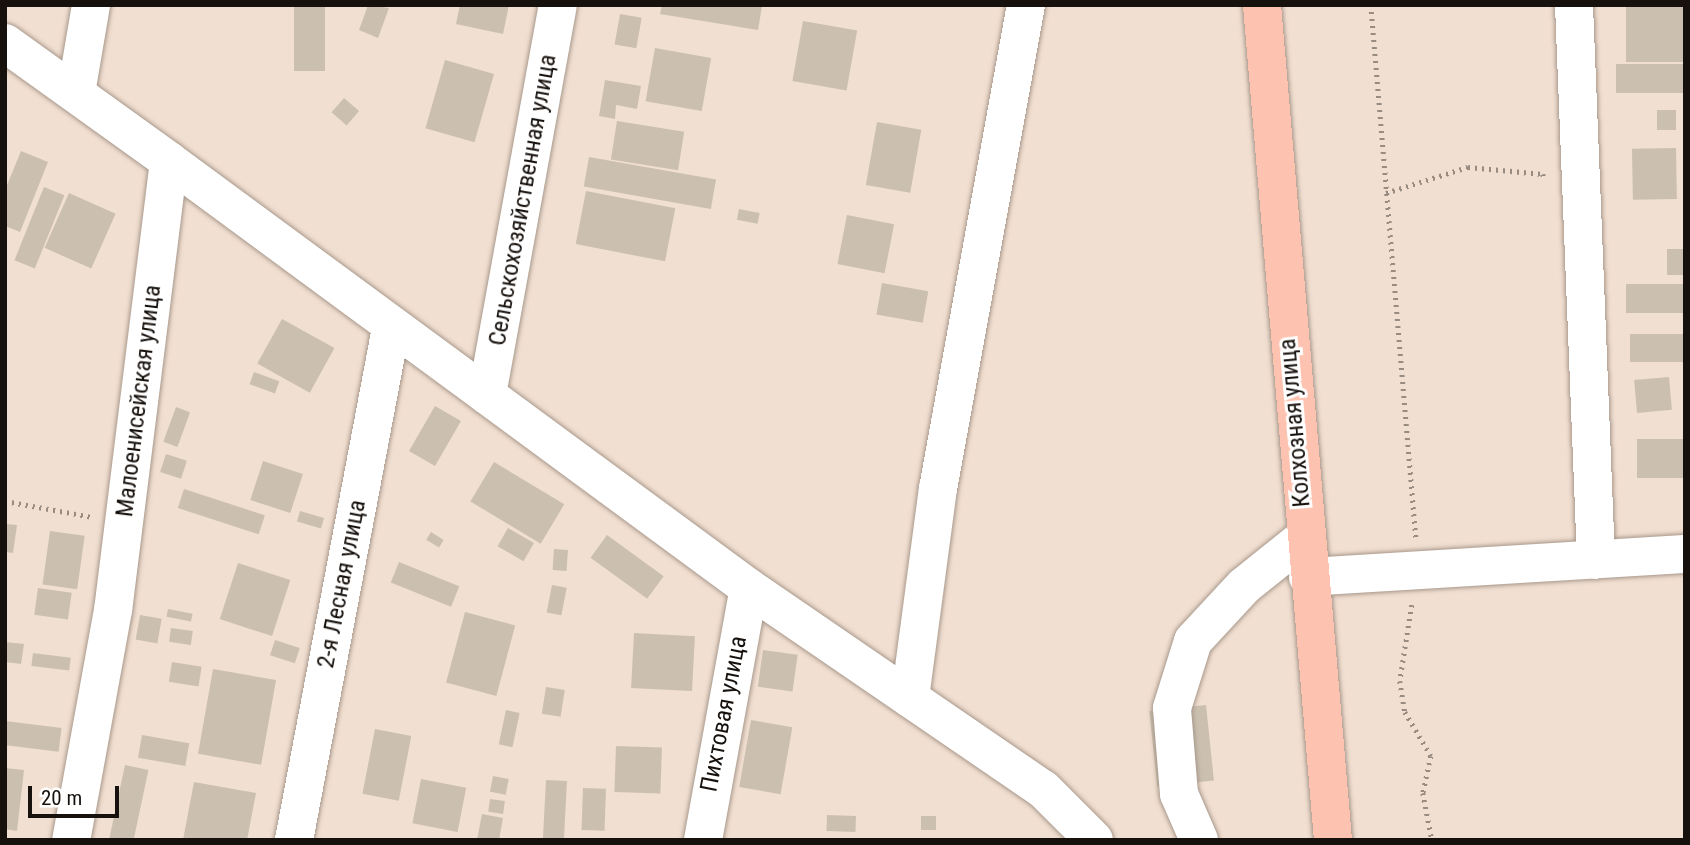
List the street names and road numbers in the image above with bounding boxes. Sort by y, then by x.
street label: Сельскохозяйственная улица [483,52,563,348]
street label: Малоенисейская улица [110,283,168,519]
street label: Колхозная улица [1273,337,1317,509]
street label: 2-я Лесная улица [312,497,372,671]
street label: Пихтовая улица [695,634,753,794]

